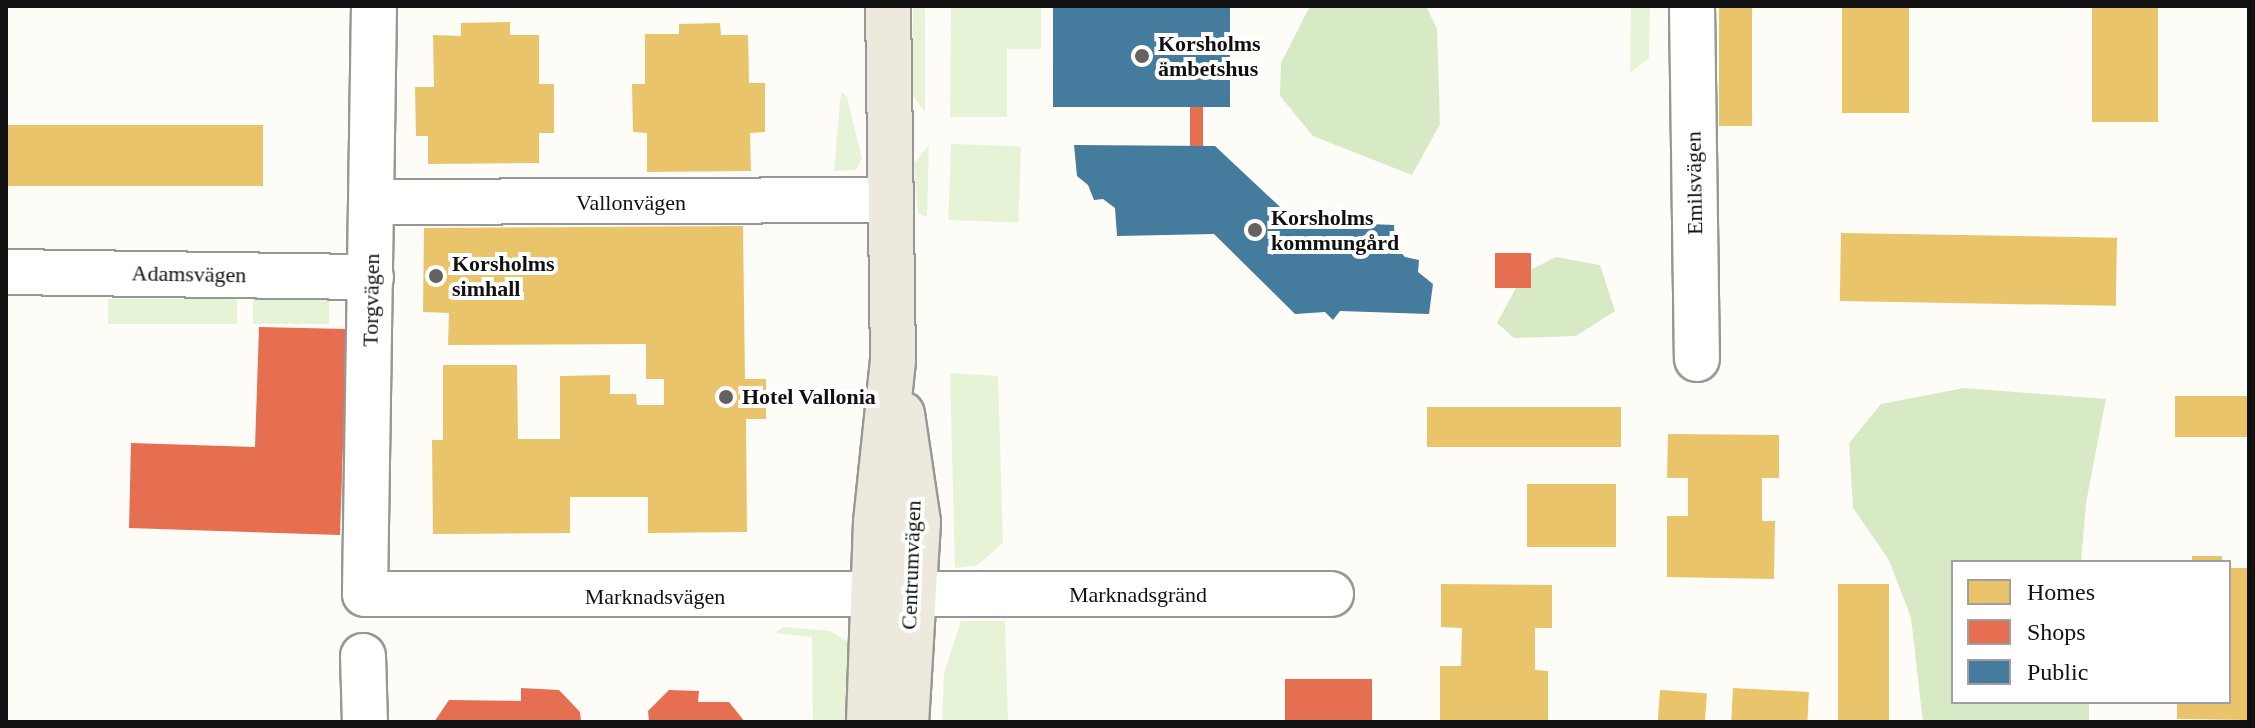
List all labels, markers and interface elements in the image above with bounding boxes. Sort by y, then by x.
place label: Korsholms ämbetshus [1158,30,1261,82]
marker: Korsholms ämbetshus [1133,47,1151,65]
street label: Emilsvägen [1680,131,1708,235]
street label: Vallonvägen [576,190,686,216]
place label: Korsholms kommungård [1271,204,1399,256]
marker: Korsholms kommungård [1246,221,1264,239]
place label: Korsholms simhall [452,250,555,302]
street label: Torgvägen [357,253,385,347]
street label: Adamsvägen [131,260,247,288]
marker: Korsholms simhall [427,267,445,285]
place label: Hotel Vallonia [742,384,876,410]
marker: Hotel Vallonia [717,388,735,406]
street label: Centrumvägen [896,500,926,630]
legend [1951,560,2231,704]
text: Homes [2027,579,2095,605]
street label: Marknadsgränd [1069,582,1207,608]
street label: Marknadsvägen [585,584,725,610]
text: Shops [2027,619,2086,645]
text: Public [2027,659,2088,685]

